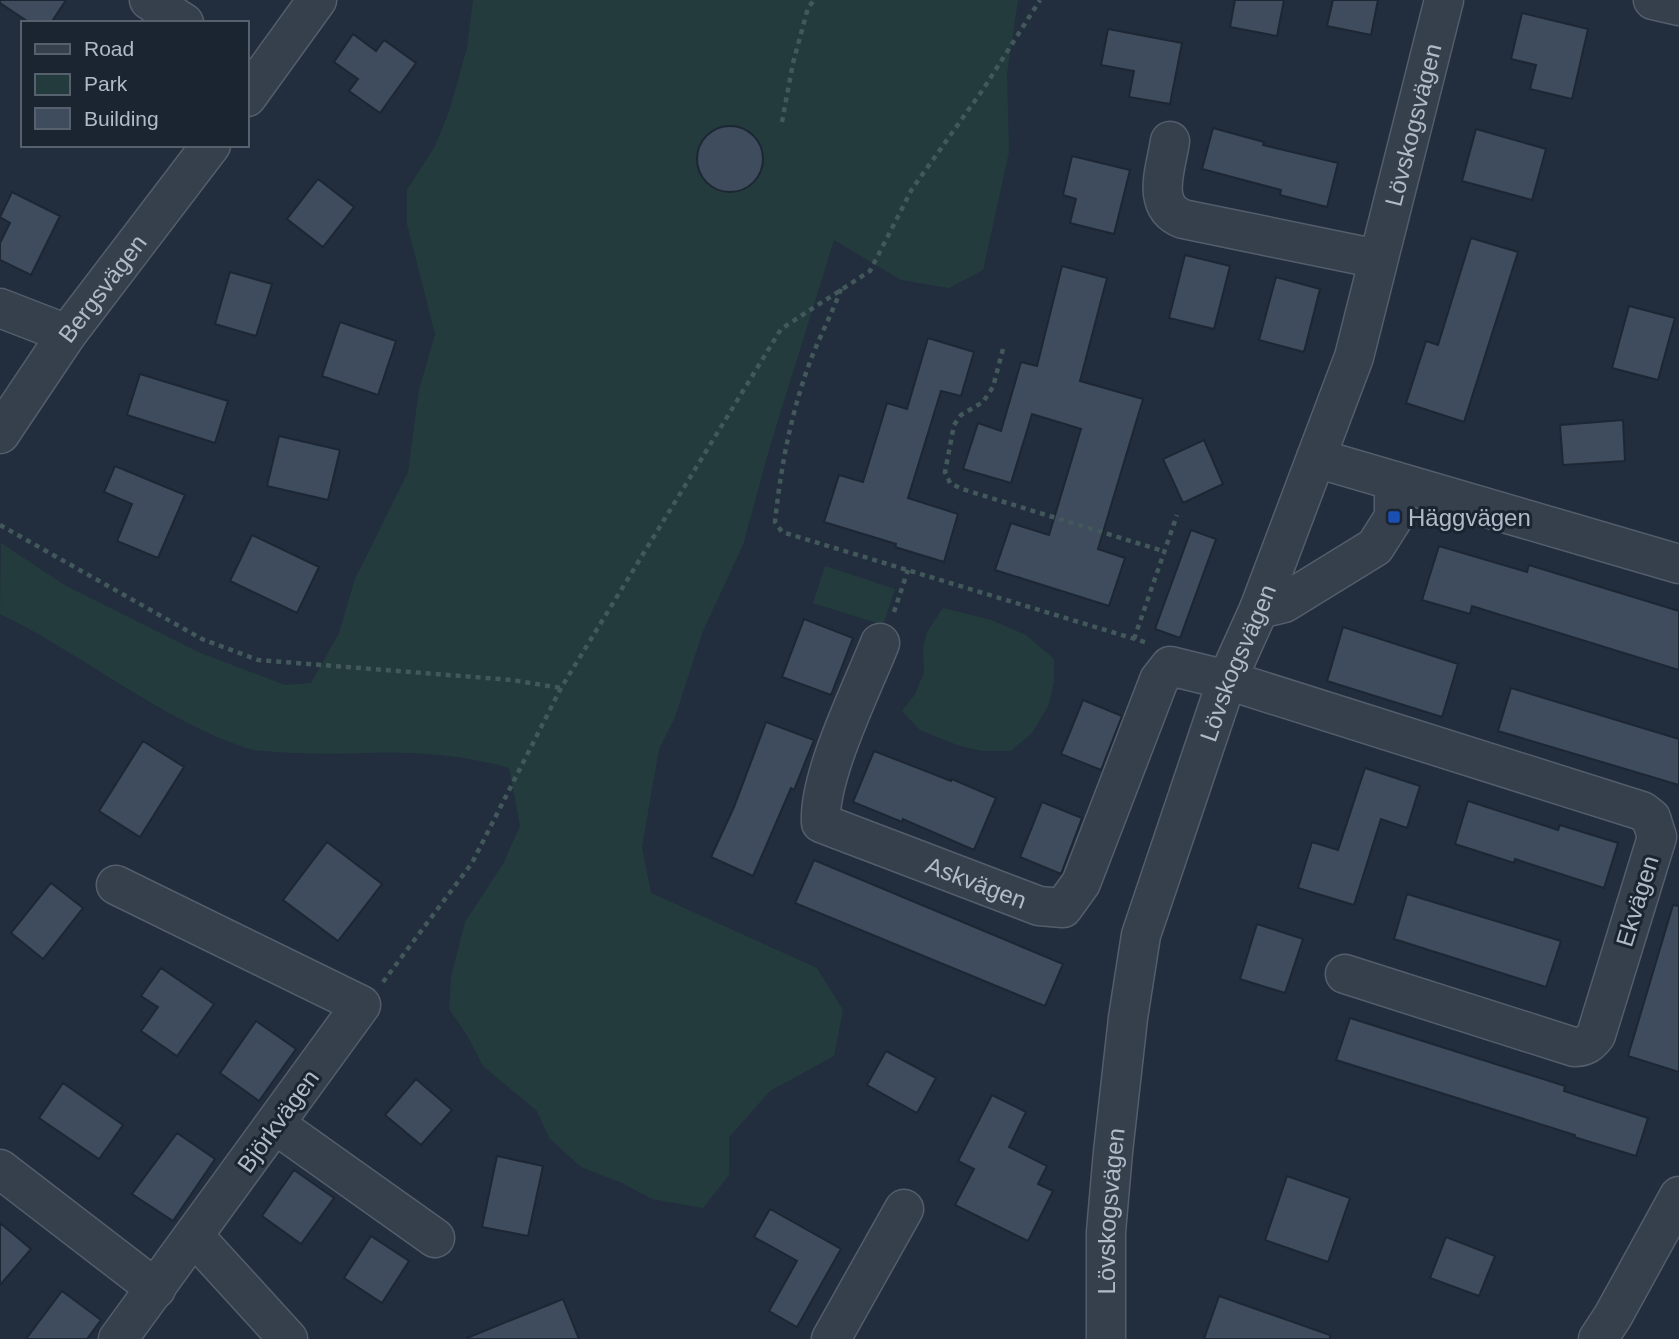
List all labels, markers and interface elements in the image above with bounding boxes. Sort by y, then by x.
legend [21,21,248,147]
text: Road [84,37,134,60]
street label: Lövskogsvägen [1379,41,1446,209]
text: Park [84,72,128,95]
text: Building [84,107,159,130]
street label: Bergsvägen [52,229,152,347]
place label: Häggvägen [1408,504,1531,531]
marker: Häggvägen [1386,509,1402,525]
street label: Lövskogsvägen [1194,581,1281,745]
street label: Askvägen [922,851,1031,914]
street label: Ekvägen [1610,852,1664,950]
street label: Björkvägen [232,1064,324,1178]
street label: Lövskogsvägen [1093,1127,1129,1294]

